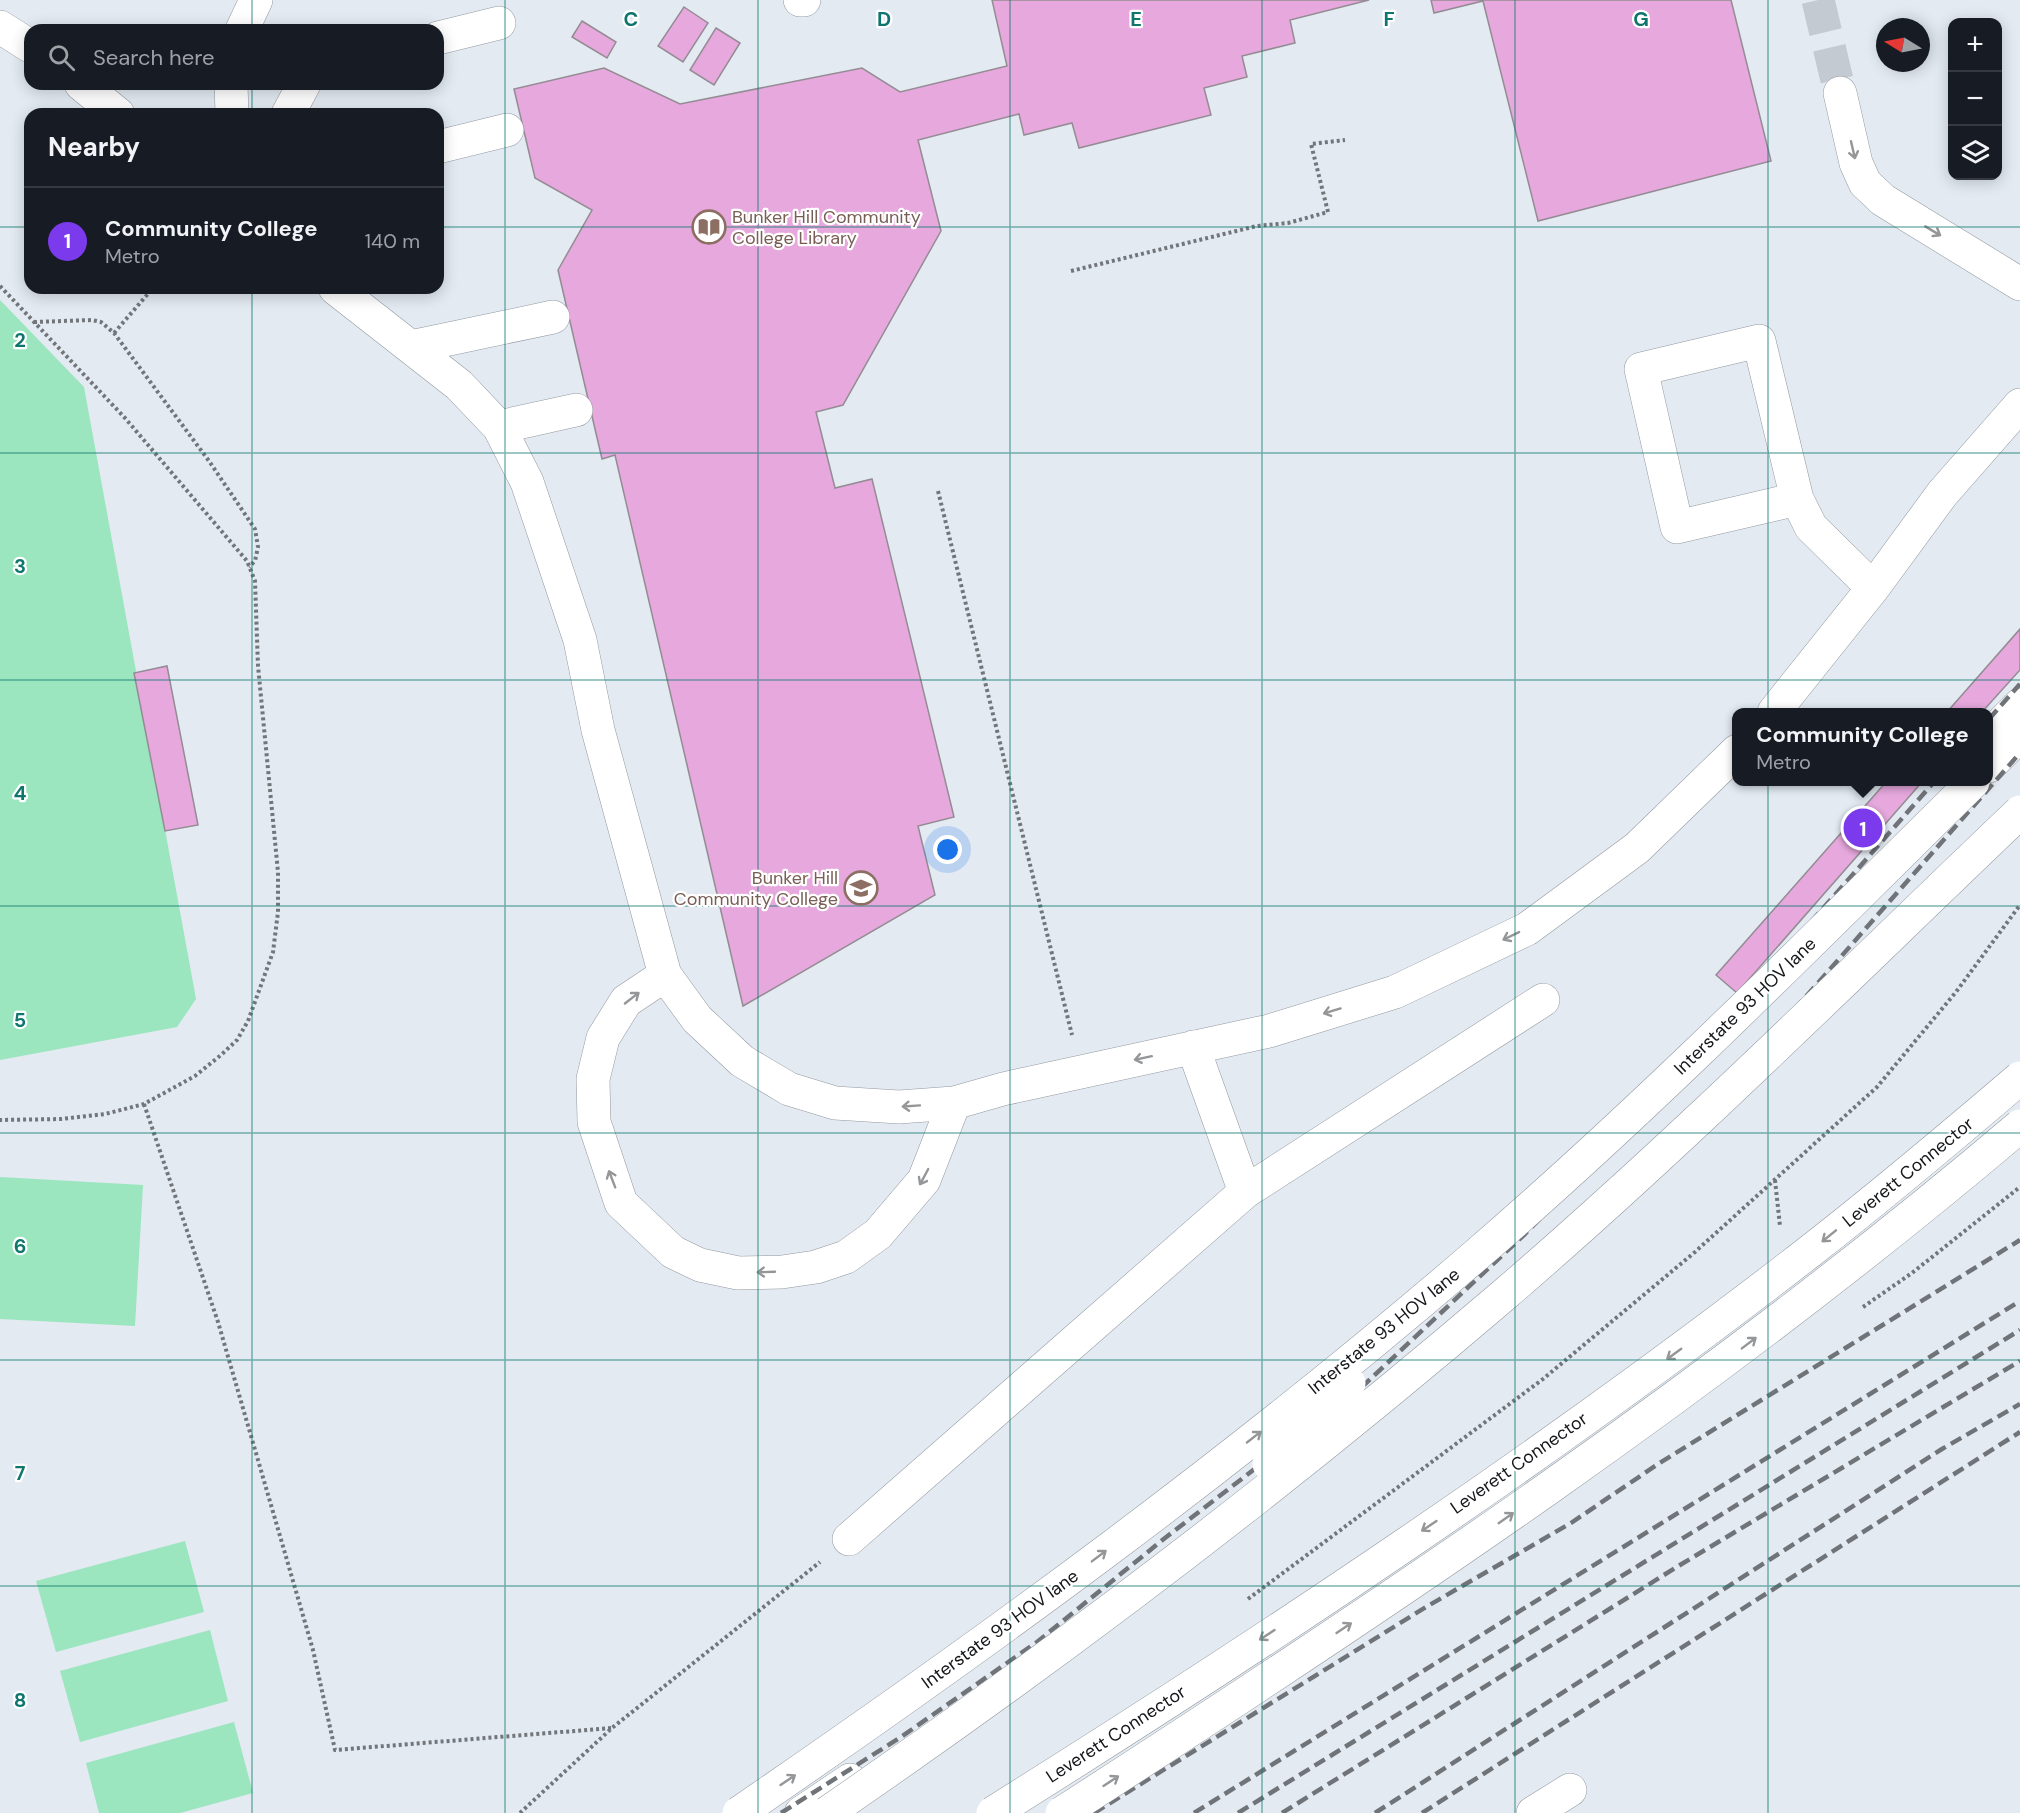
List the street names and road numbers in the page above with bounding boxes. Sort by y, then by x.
street label: Interstate 93 HOV lane [1669,932,1821,1080]
street label: Leverett Connector [1837,1111,1979,1232]
street label: Interstate 93 HOV lane [1303,1262,1465,1400]
street label: Leverett Connector [1446,1407,1593,1519]
street label: Interstate 93 HOV lane [917,1564,1083,1694]
street label: Leverett Connector [1042,1680,1191,1788]

